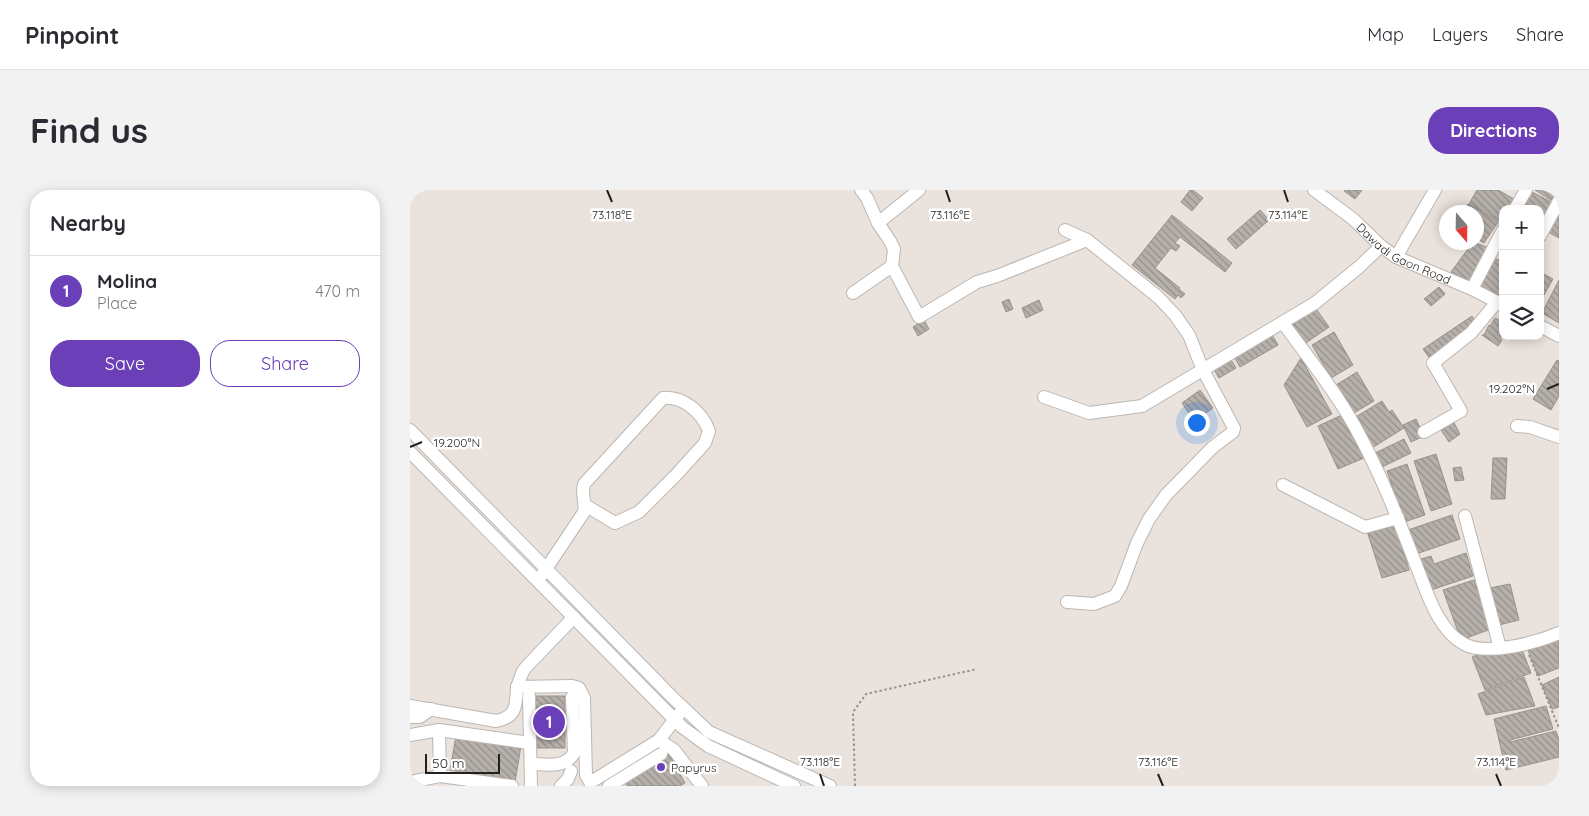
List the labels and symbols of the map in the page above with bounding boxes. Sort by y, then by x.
north arrow [1439,205,1484,250]
text: 73.118°E [592,207,632,222]
text: 73.116°E [930,207,970,222]
text: 73.114°E [1268,207,1308,222]
street label: Dawadi Gaon Road [1354,219,1453,287]
text: 19.202°N [1489,381,1535,396]
your location [1184,410,1210,436]
text: 19.200°N [434,435,480,450]
pin: 1 [533,703,565,741]
scale bar [425,751,500,774]
text: 73.118°E [800,754,840,769]
text: 73.116°E [1138,754,1178,769]
text: 73.114°E [1476,754,1516,769]
place label: Papyrus [671,760,717,775]
marker: Papyrus [655,761,667,773]

